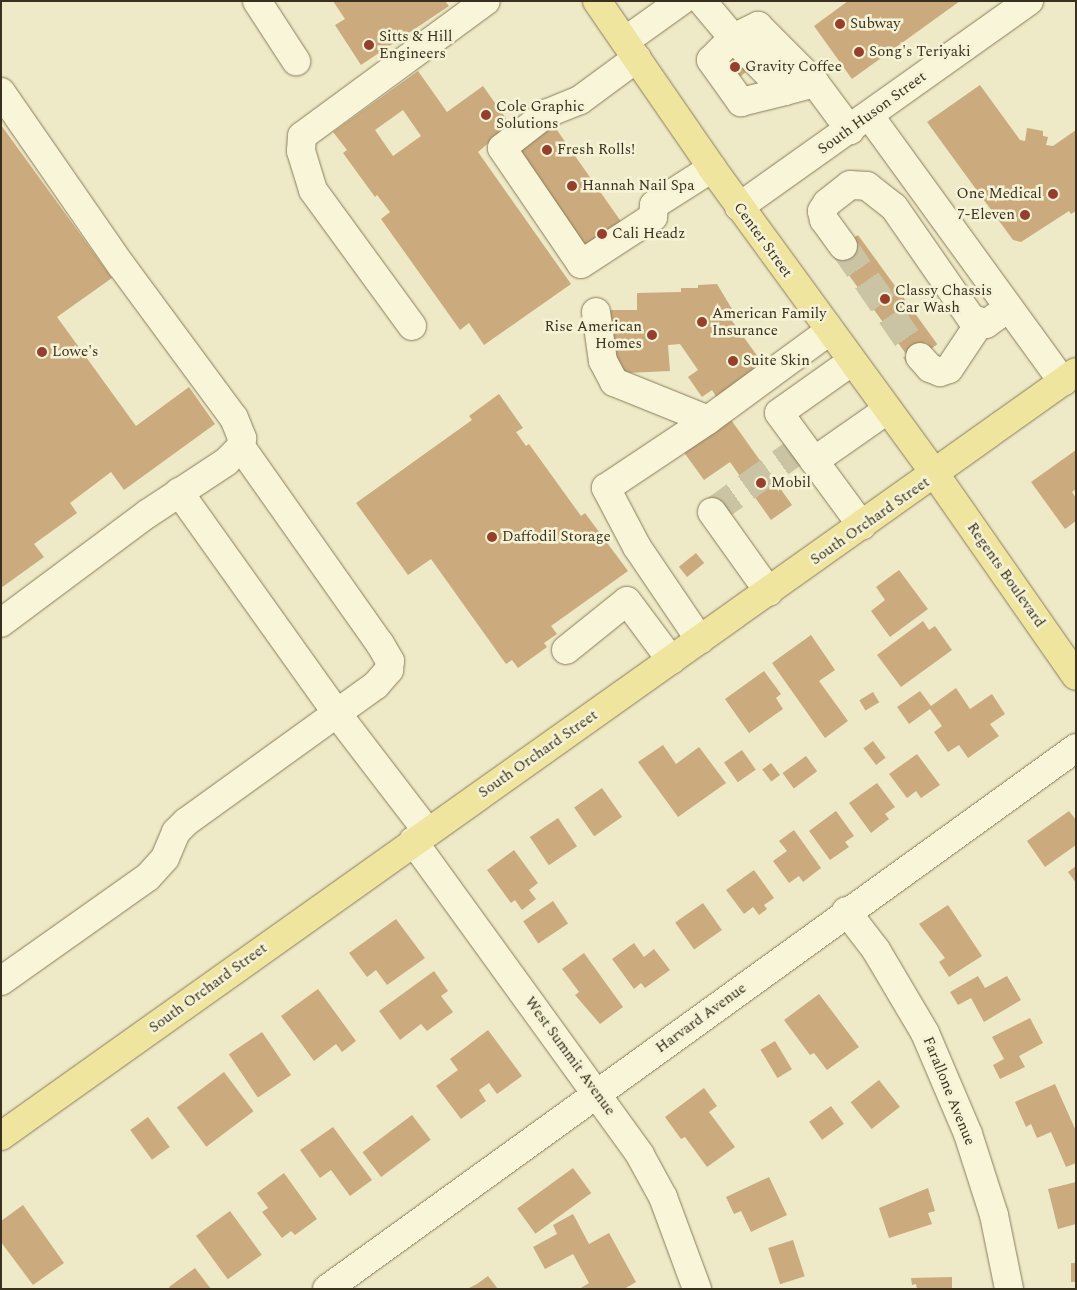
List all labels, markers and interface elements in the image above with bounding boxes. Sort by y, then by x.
place label: Subway [850,15,901,33]
marker: Subway [834,18,846,30]
place label: Sitts & Hill Engineers [379,27,452,62]
marker: Sitts & Hill Engineers [363,39,375,51]
place label: Song's Teriyaki [869,43,971,61]
marker: Song's Teriyaki [853,46,865,58]
place label: Gravity Coffee [745,58,842,76]
marker: Gravity Coffee [729,61,741,73]
street label: South Huson Street [814,68,930,158]
place label: Cole Graphic Solutions [496,97,584,132]
marker: Cole Graphic Solutions [480,109,492,121]
place label: Fresh Rolls! [557,141,635,159]
marker: Fresh Rolls! [541,144,553,156]
place label: Hannah Nail Spa [582,177,695,195]
marker: Hannah Nail Spa [566,180,578,192]
place label: One Medical [957,185,1042,203]
marker: One Medical [1046,187,1060,201]
street label: Center Street [730,199,796,281]
place label: 7-Eleven [957,206,1015,224]
marker: 7-Eleven [1019,209,1031,221]
place label: Cali Headz [612,225,685,243]
marker: Cali Headz [596,228,608,240]
place label: Classy Chassis Car Wash [895,281,992,316]
marker: Classy Chassis Car Wash [879,293,891,305]
place label: American Family Insurance [712,304,826,339]
marker: American Family Insurance [696,316,708,328]
place label: Rise American Homes [545,317,642,352]
marker: Rise American Homes [646,329,658,341]
place label: Lowe's [52,343,98,361]
marker: Lowe's [36,346,48,358]
place label: Suite Skin [743,352,810,370]
marker: Suite Skin [727,355,739,367]
street label: South Orchard Street [807,473,933,569]
place label: Mobil [771,474,811,492]
marker: Mobil [755,477,767,489]
street label: Regents Boulevard [963,519,1049,631]
place label: Daffodil Storage [502,528,611,546]
marker: Daffodil Storage [486,531,498,543]
street label: South Orchard Street [475,706,601,802]
street label: South Orchard Street [146,939,270,1037]
street label: Harvard Avenue [652,979,750,1057]
street label: West Summit Avenue [521,993,619,1119]
street label: Farallone Avenue [919,1034,979,1148]

